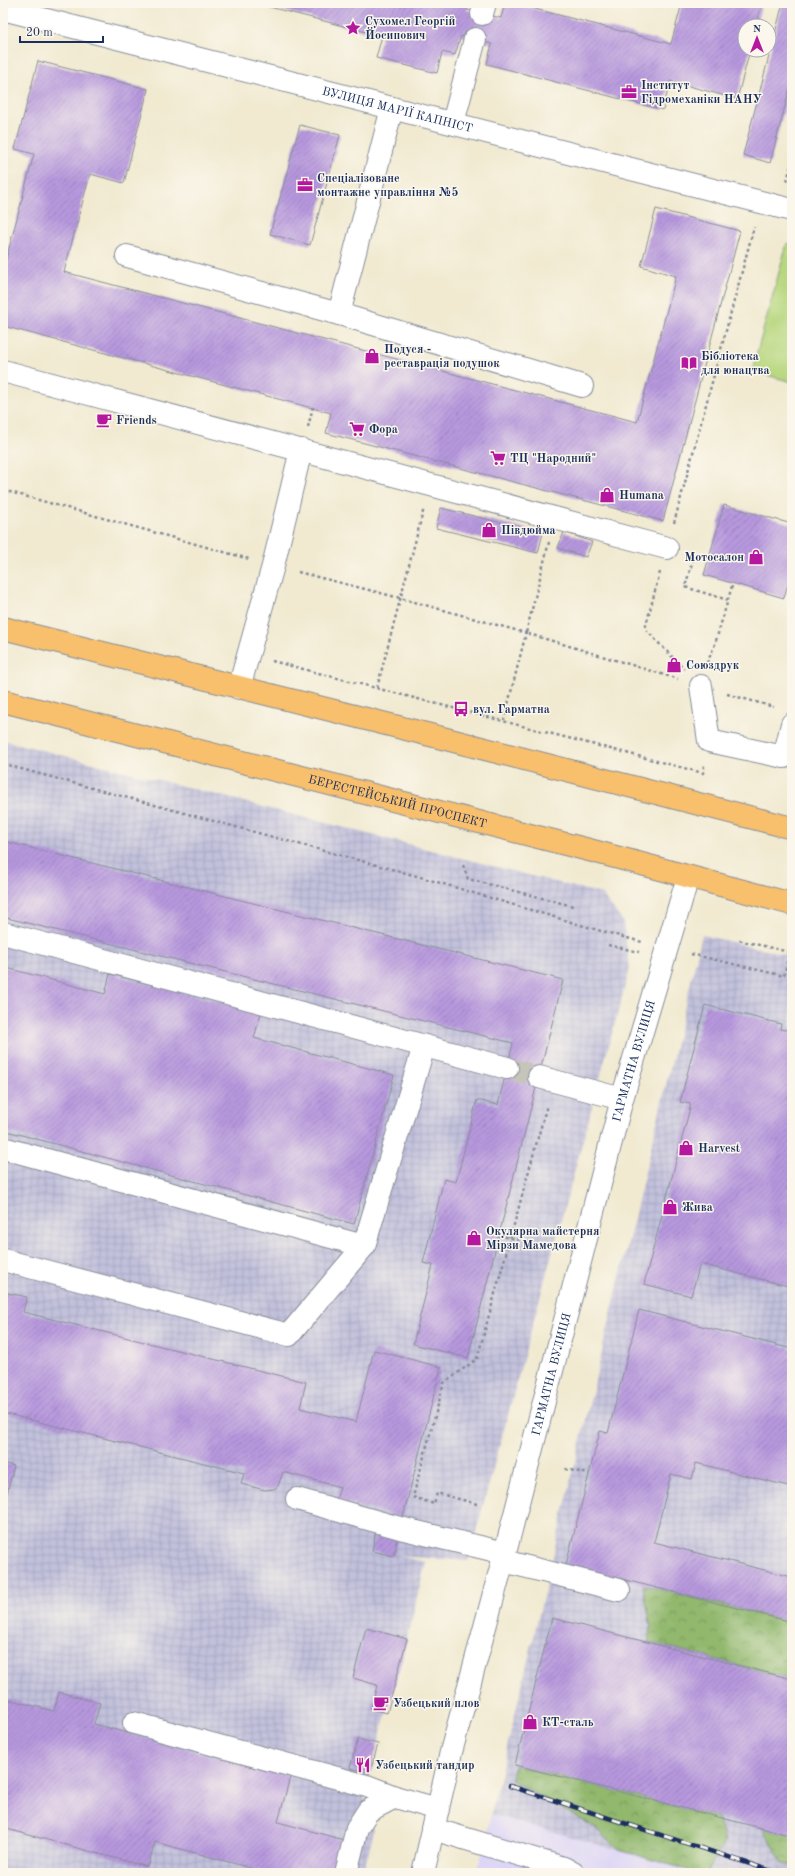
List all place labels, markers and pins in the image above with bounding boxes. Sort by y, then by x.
place label: Сухомел Георгій Йосипович [365,16,455,42]
place icon: Сухомел Георгій Йосипович [344,19,362,37]
place label: Інститут Гідромеханіки НАНУ [641,80,763,106]
office icon: Інститут Гідромеханіки НАНУ [620,83,638,101]
place label: Спеціалізоване монтажне управління №5 [317,173,459,199]
office icon: Спеціалізоване монтажне управління №5 [296,176,314,194]
place label: Подуся - реставрація подушок [384,344,500,370]
shop icon: Подуся - реставрація подушок [363,347,381,365]
place label: Бібліотека для юнацтва [701,351,770,377]
library icon: Бібліотека для юнацтва [680,354,698,372]
cafe icon: Friends [95,411,113,429]
place label: Friends [116,415,157,427]
supermarket icon: Фора [348,420,366,438]
place label: Фора [369,424,398,436]
supermarket icon: ТЦ "Народний" [489,449,507,467]
place label: ТЦ "Народний" [510,453,596,465]
shop icon: Humana [598,486,616,504]
place label: Humana [619,490,664,502]
shop icon: Півдюйма [480,521,498,539]
place label: Півдюйма [501,525,556,537]
shop icon: Мотосалон [747,548,765,566]
place label: Мотосалон [685,552,744,564]
shop icon: Союздрук [665,656,683,674]
place label: Союздрук [686,660,740,672]
bus stop icon: вул. Гарматна [452,700,470,718]
place label: вул. Гарматна [473,704,550,716]
shop icon: Harvest [677,1139,695,1157]
place label: Harvest [698,1143,741,1155]
shop icon: Жива [661,1198,679,1216]
place label: Жива [682,1202,713,1214]
place label: Окулярна майстерня Мірзи Мамедова [486,1226,599,1252]
shop icon: Окулярна майстерня Мірзи Мамедова [465,1229,483,1247]
cafe icon: Узбецький плов [372,1694,390,1712]
place label: Узбецький плов [393,1698,479,1710]
shop icon: КТ-сталь [521,1713,539,1731]
place label: КТ-сталь [542,1717,594,1729]
restaurant icon: Узбецький тандир [354,1756,372,1774]
place label: Узбецький тандир [375,1760,475,1772]

